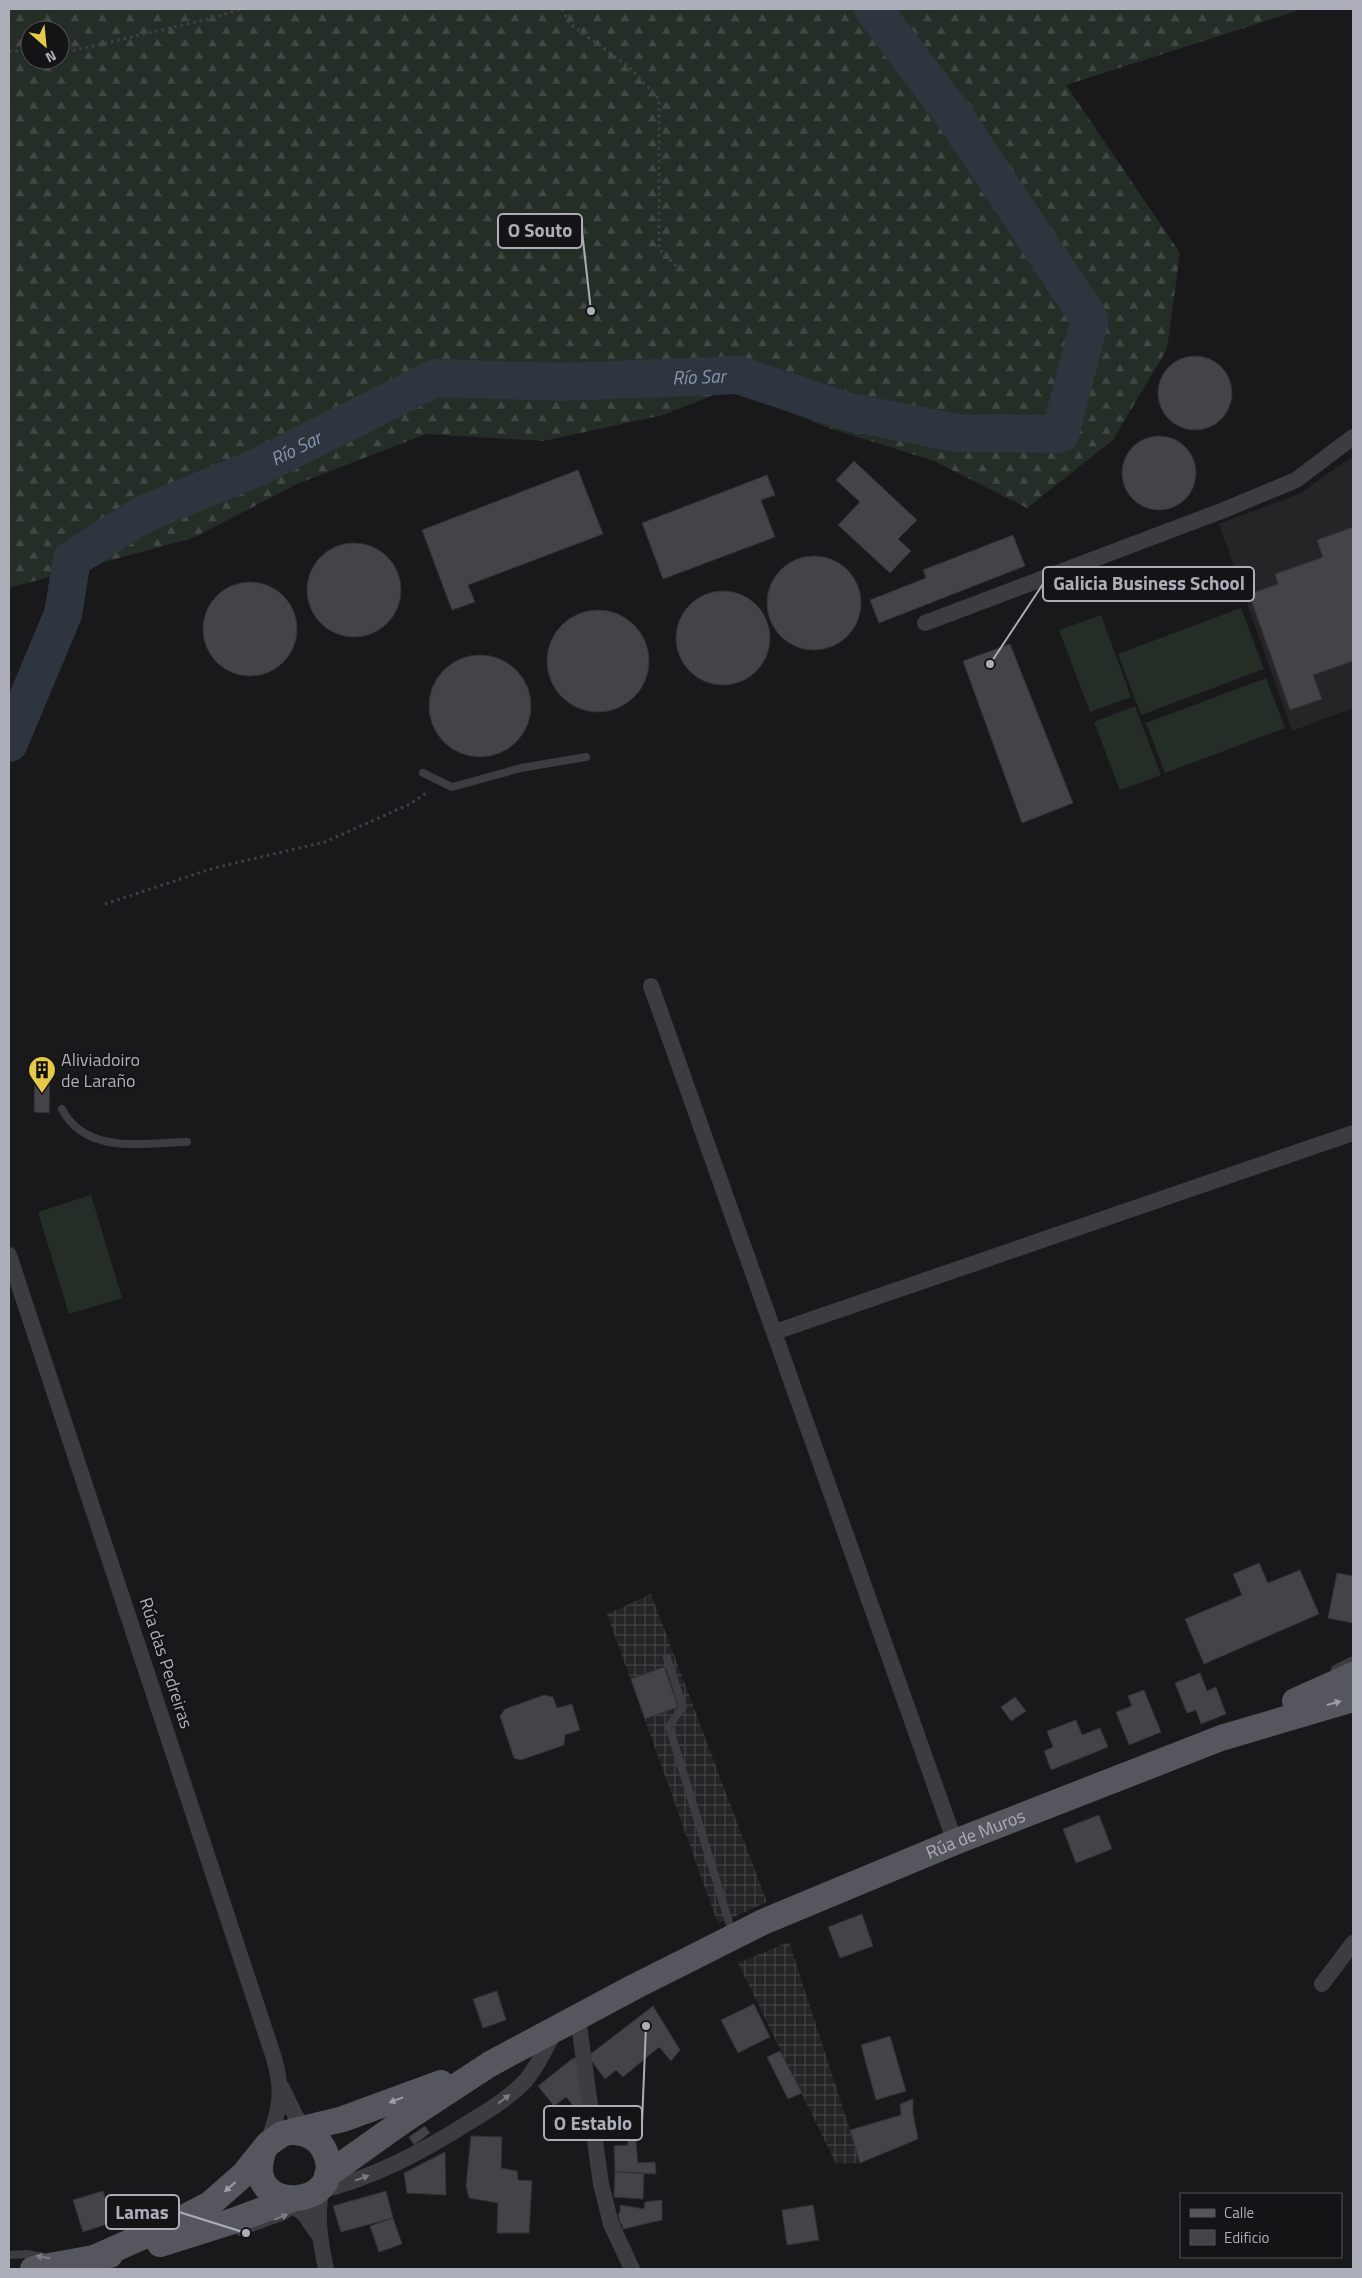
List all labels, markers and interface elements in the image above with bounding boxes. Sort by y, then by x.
north arrow [20,20,70,70]
text: N [42,45,60,69]
callout: O Souto [498,214,582,248]
text: O Souto [508,215,572,244]
water label: Río Sar [672,360,728,392]
water label: Río Sar [265,422,328,473]
callout: Galicia Business School [1043,567,1254,601]
text: Galicia Business School [1053,568,1245,597]
place label: Aliviadoiro de Laraño [61,1046,140,1094]
building icon: Aliviadoiro de Laraño [27,1055,57,1094]
street label: Rúa das Pedreiras [133,1594,200,1732]
one-way arrow [1327,1699,1342,1707]
street label: Rúa de Muros [922,1802,1029,1866]
one-way arrow [497,2094,510,2104]
one-way arrow [388,2097,403,2104]
callout: O Establo [544,2106,642,2140]
text: O Establo [554,2108,632,2137]
one-way arrow [355,2174,370,2182]
one-way arrow [224,2182,237,2193]
legend [1180,2193,1342,2258]
callout: Lamas [106,2195,179,2229]
text: Lamas [115,2197,169,2226]
text: Calle [1224,2201,1254,2224]
one-way arrow [274,2213,288,2221]
text: Edificio [1224,2226,1269,2249]
one-way arrow [35,2252,51,2260]

